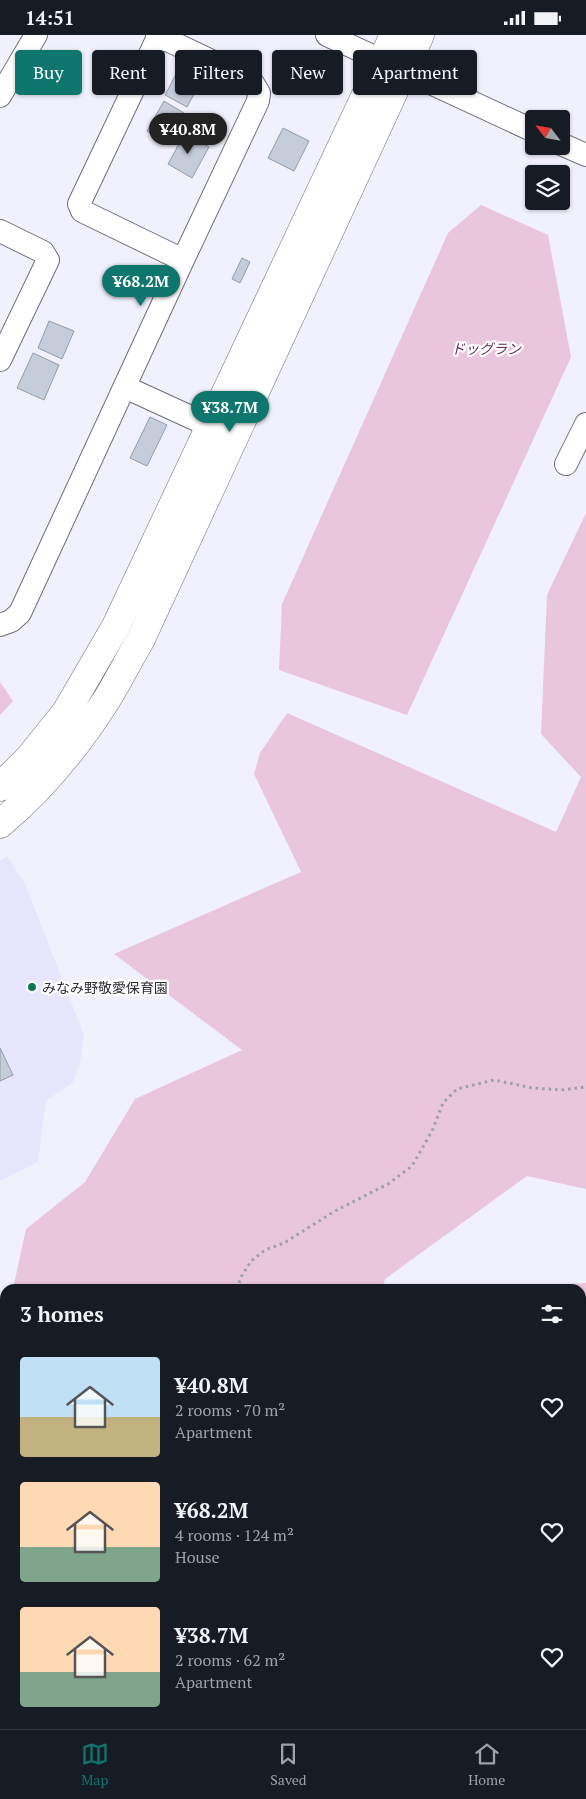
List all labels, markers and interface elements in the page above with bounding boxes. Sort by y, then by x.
text: 14:51 [25,5,74,30]
chip: Buy [15,50,82,95]
chip: Rent [92,50,165,95]
chip: Filters [175,50,262,95]
chip: New [272,50,343,95]
chip: Apartment [353,50,477,95]
north arrow [525,110,570,155]
map controls [525,110,570,210]
pin: ¥40.8M [147,113,229,155]
text: ¥40.8M [160,118,216,140]
button: layers [525,165,570,210]
pin: ¥68.2M [100,265,182,307]
text: ¥68.2M [113,270,169,292]
park label: ドッグラン [451,339,522,358]
pin: ¥38.7M [189,391,271,433]
text: ¥38.7M [202,396,258,418]
place label: みなみ野敬愛保育園 [42,978,168,997]
marker: みなみ野敬愛保育園 [26,981,38,993]
text: 3 homes [20,1300,104,1328]
icon: filters [538,1300,566,1328]
text: ¥40.8M [175,1371,248,1399]
icon: home [60,1377,120,1437]
icon: heart [538,1393,566,1421]
text: 2 rooms · 70 m² [175,1399,285,1421]
text: Apartment [175,1421,252,1443]
text: ¥68.2M [175,1496,248,1524]
icon: home [60,1502,120,1562]
icon: heart [538,1518,566,1546]
text: 4 rooms · 124 m² [175,1524,294,1546]
text: House [175,1546,220,1568]
text: ¥38.7M [175,1621,248,1649]
icon: home [60,1627,120,1687]
icon: heart [538,1643,566,1671]
text: 2 rooms · 62 m² [175,1649,285,1671]
text: Apartment [175,1671,252,1693]
tab: Map [81,1740,109,1789]
tab: Saved [270,1740,307,1789]
tab: Home [468,1740,505,1789]

